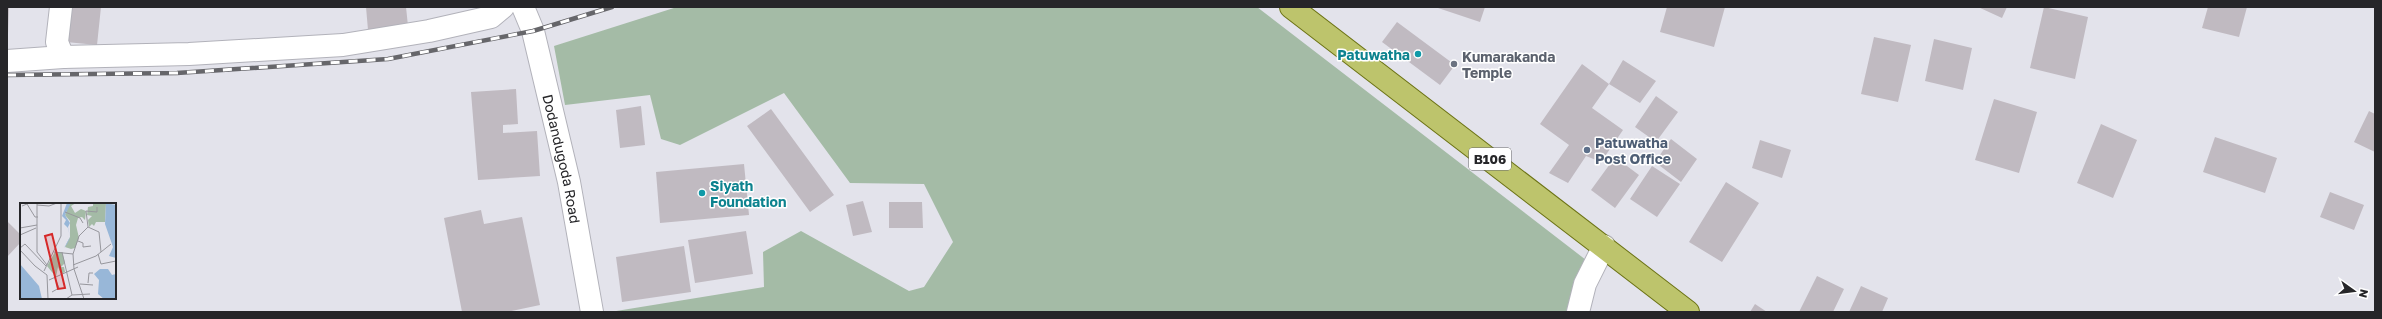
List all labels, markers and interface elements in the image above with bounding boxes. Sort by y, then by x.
place label: Patuwatha [1337,46,1410,63]
place label: Kumarakanda Temple [1462,48,1555,81]
marker: Patuwatha [1413,49,1423,59]
marker: Kumarakanda Temple [1449,59,1459,69]
street label: Dodandugoda Road [540,92,585,225]
place label: Patuwatha Post Office [1595,134,1671,167]
marker: Patuwatha Post Office [1582,145,1592,155]
road number: B106 [1469,148,1511,170]
place label: Siyath Foundation [710,177,786,210]
marker: Siyath Foundation [697,188,707,198]
inset map [20,203,116,299]
north arrow [2334,271,2374,311]
text: N [2357,288,2372,299]

